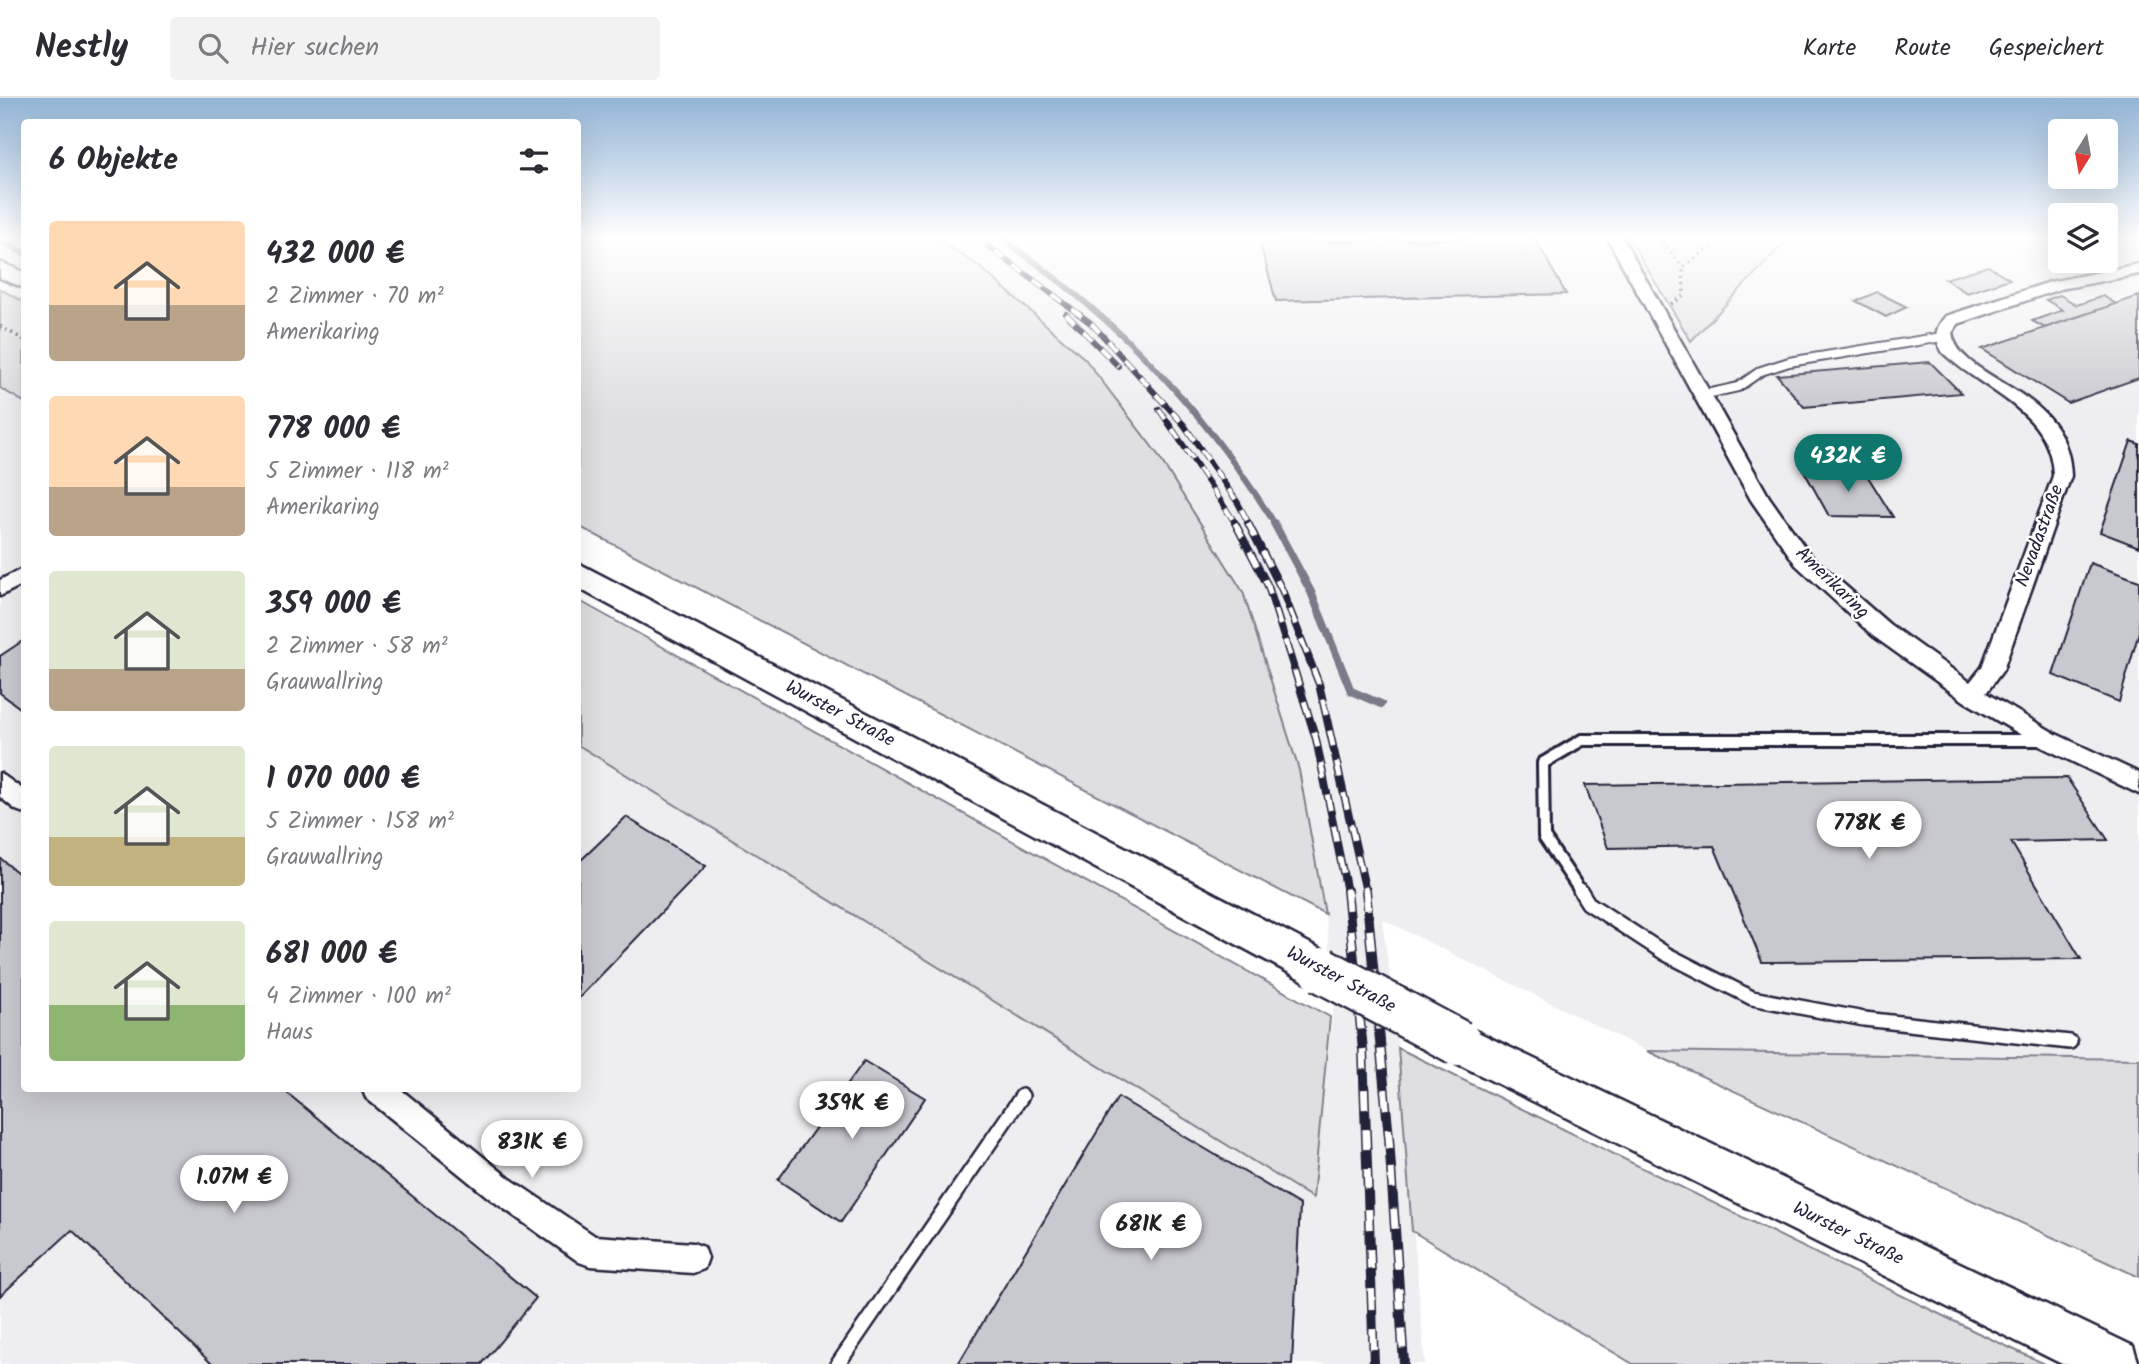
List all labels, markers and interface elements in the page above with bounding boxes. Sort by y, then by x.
search box [170,17,660,80]
text: Nestly [35,22,128,75]
text: Hier suchen [250,27,379,69]
icon: search [194,29,232,67]
text: Karte [1803,29,1856,68]
text: Route [1894,29,1951,68]
text: Gespeichert [1989,29,2104,68]
north arrow [2048,119,2118,189]
map controls [2048,119,2118,273]
text: 6 Objekte [49,137,178,185]
icon: filters [515,142,553,180]
button: layers [2048,203,2118,273]
text: 432 000 € [266,231,405,279]
icon: home [105,249,189,333]
text: 2 Zimmer · 70 m² [266,279,444,315]
text: Amerikaring [266,315,380,351]
text: 778 000 € [266,406,400,454]
icon: home [105,424,189,508]
pin: 432K € [1791,434,1905,494]
text: 432K € [1810,439,1886,475]
text: 5 Zimmer · 118 m² [266,454,449,490]
street label: Nevadastraße [2008,480,2073,591]
text: Amerikaring [266,490,380,526]
street label: Amerikaring [1788,540,1876,626]
text: 359 000 € [266,581,401,629]
icon: home [105,599,189,683]
text: 2 Zimmer · 58 m² [266,629,448,665]
text: Grauwallring [266,665,383,701]
street label: Wurster Straße [780,672,901,756]
text: 1 070 000 € [266,756,420,804]
icon: home [105,774,189,858]
pin: 778K € [1812,802,1926,861]
text: 5 Zimmer · 158 m² [266,804,454,840]
text: 778K € [1833,806,1905,842]
text: Grauwallring [266,840,383,876]
text: 681 000 € [266,931,397,979]
street label: Wurster Straße [1281,938,1402,1022]
icon: home [105,949,189,1033]
text: 4 Zimmer · 100 m² [266,979,451,1015]
text: Haus [266,1015,313,1051]
pin: 359K € [795,1082,909,1141]
text: 359K € [815,1086,889,1122]
pin: 831K € [475,1121,589,1180]
text: 831K € [497,1125,567,1161]
pin: 1.07M € [169,1156,299,1215]
text: 1.07M € [196,1160,272,1196]
street label: Wurster Straße [1787,1194,1909,1274]
pin: 681K € [1094,1202,1208,1262]
text: 681K € [1116,1207,1186,1243]

